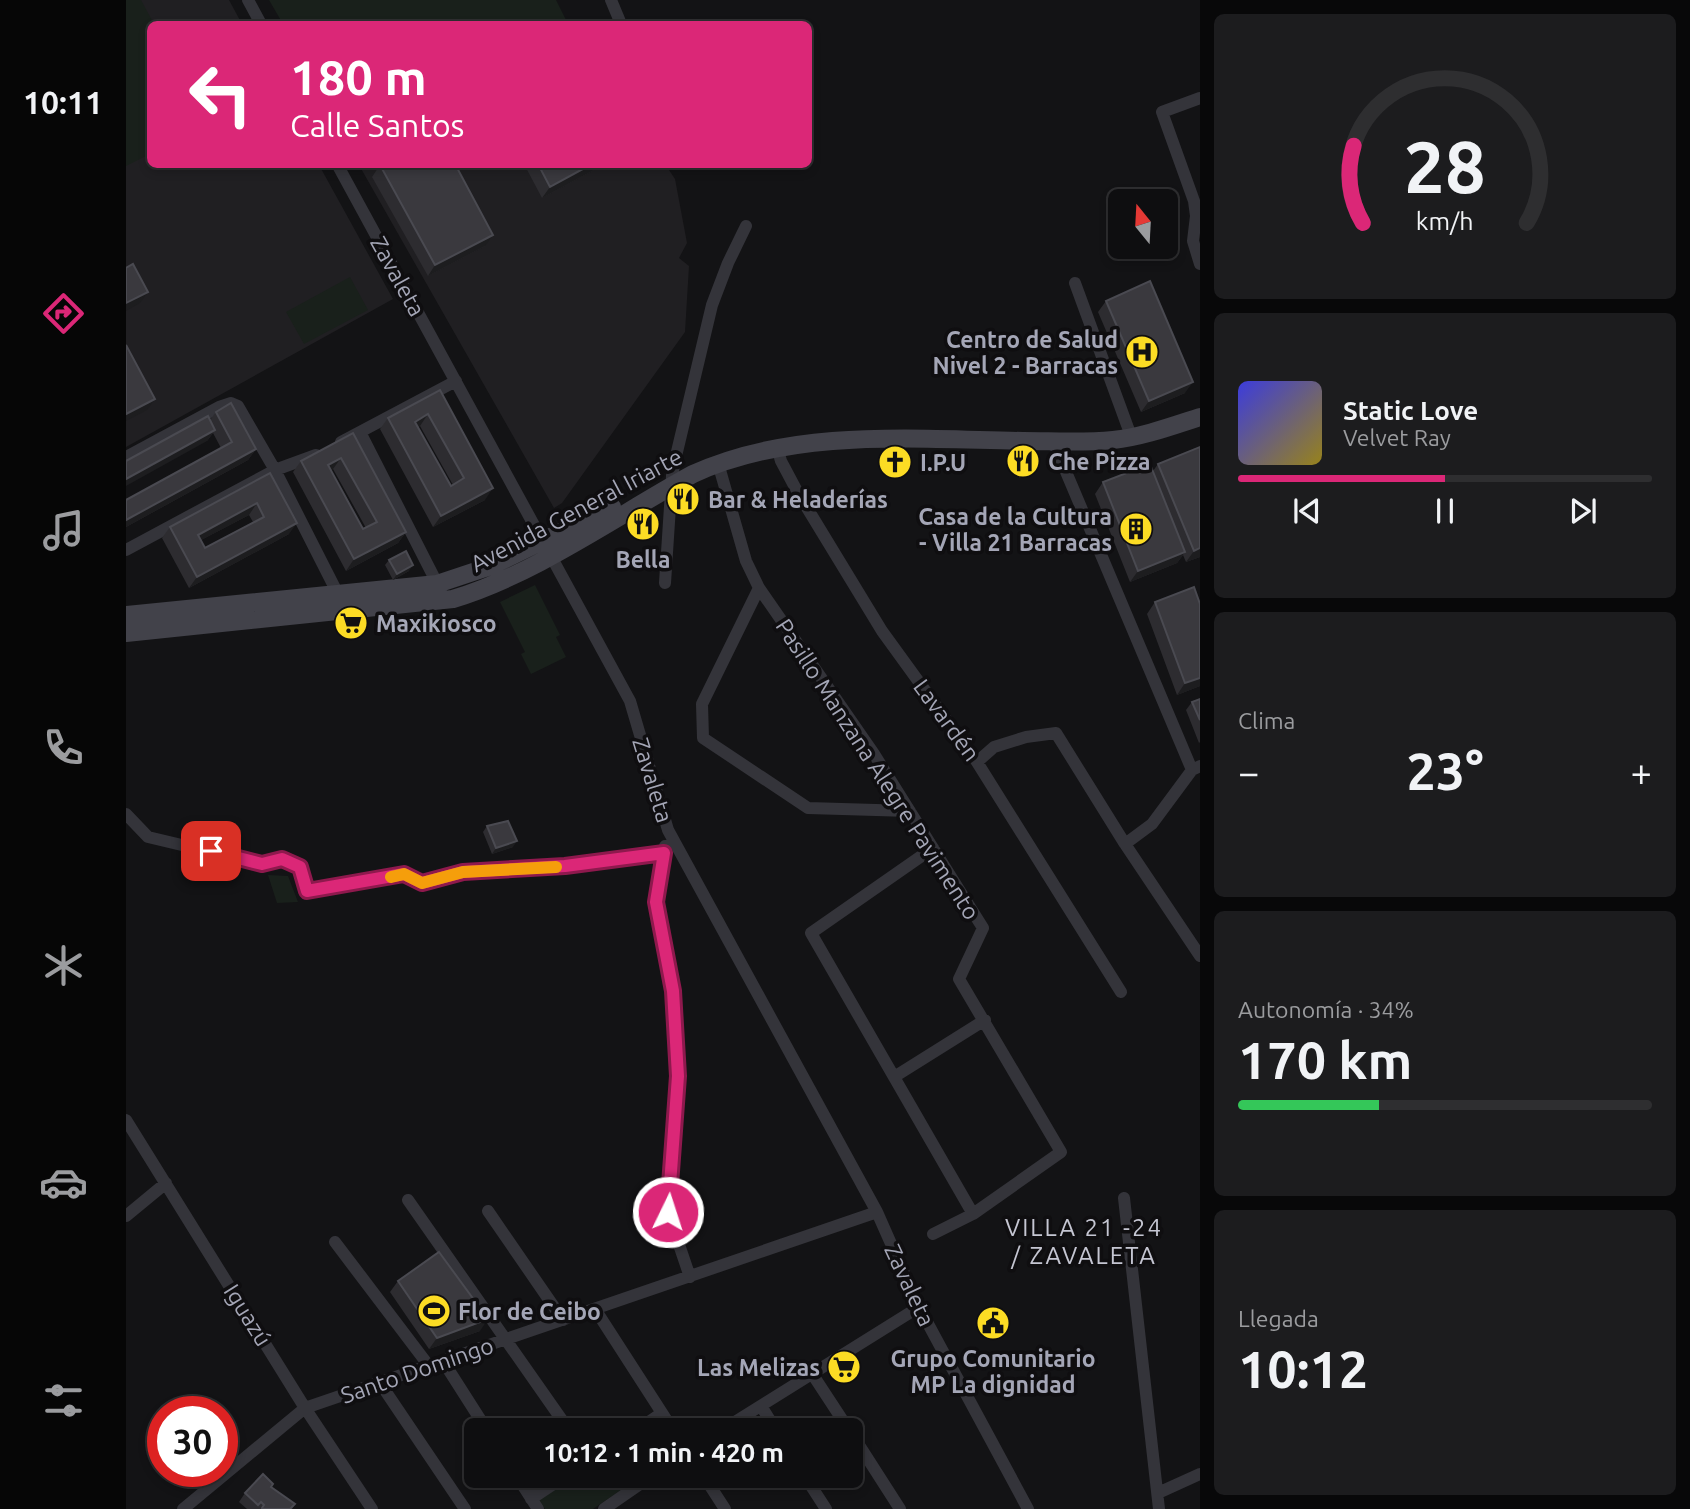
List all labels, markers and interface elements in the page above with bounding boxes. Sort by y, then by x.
icon: left [175,49,266,140]
text: 180 m [290,49,427,104]
text: 10:11 [23,84,103,120]
text: Calle Santos [290,107,465,143]
text: 28 [1404,125,1486,207]
north arrow [1108,189,1178,259]
map controls [1108,189,1178,259]
text: km/h [1416,206,1474,234]
street label: Zavaleta [366,232,430,320]
icon: directions [39,289,88,338]
place label: Centro de Salud Nivel 2 - Barracas [932,327,1118,378]
hospital icon: Centro de Salud Nivel 2 - Barracas [1123,333,1161,371]
text: Static Love [1343,396,1478,425]
text: Velvet Ray [1343,425,1451,450]
restaurant icon: Che Pizza [1004,442,1042,480]
church icon: I.P.U [876,443,914,481]
street label: Avenida General Iriarte [466,444,686,576]
place label: Che Pizza [1048,449,1151,474]
place label: I.P.U [920,450,966,475]
restaurant icon: Bar & Heladerías [664,480,702,518]
place label: Bar & Heladerías [708,487,888,512]
icon: previous [1288,492,1326,530]
icon: pause [1426,492,1464,530]
icon: next [1564,492,1602,530]
place label: Casa de la Cultura - Villa 21 Barracas [918,504,1112,555]
restaurant icon: Bella [624,505,662,543]
icon: music [39,506,88,555]
building icon: Casa de la Cultura - Villa 21 Barracas [1117,510,1155,548]
place label: Bella [615,547,671,572]
supermarket icon: Maxikiosco [332,604,370,642]
place label: Maxikiosco [376,611,497,636]
street label: Pasillo Manzana Alegre Pavimento [771,614,985,924]
street label: Lavardén [909,674,985,766]
text: Clima [1238,708,1295,733]
icon: phone [39,723,88,772]
street label: Zavaleta [628,735,678,825]
text: 23° [1406,742,1484,800]
text: − [1238,751,1259,793]
text: + [1631,751,1652,793]
pin [181,821,241,881]
icon: arrive [192,832,230,870]
icon: climate [39,941,88,990]
text: Autonomía · 34% [1238,997,1414,1022]
text: 170 km [1238,1031,1412,1089]
icon: car [39,1158,88,1207]
position arrow [631,1175,705,1249]
district label: VILLA 21 -24 / ZAVALETA [1005,1214,1163,1269]
street label: Zavaleta [880,1240,940,1330]
street label: Iguazú [219,1280,277,1350]
sports icon: Flor de Ceibo [415,1292,453,1330]
place label: Flor de Ceibo [458,1299,601,1324]
public building icon: Grupo Comunitario MP La dignidad [974,1304,1012,1342]
text: Llegada [1238,1306,1319,1331]
street label: Santo Domingo [337,1332,497,1408]
text: 10:12 [1238,1340,1368,1398]
place label: Grupo Comunitario MP La dignidad [890,1346,1096,1397]
supermarket icon: Las Melizas [825,1348,863,1386]
place label: Las Melizas [697,1355,820,1380]
icon: filters [39,1376,88,1425]
speed limit sign: 30 [147,1396,238,1487]
text: 10:12 · 1 min · 420 m [543,1438,784,1467]

